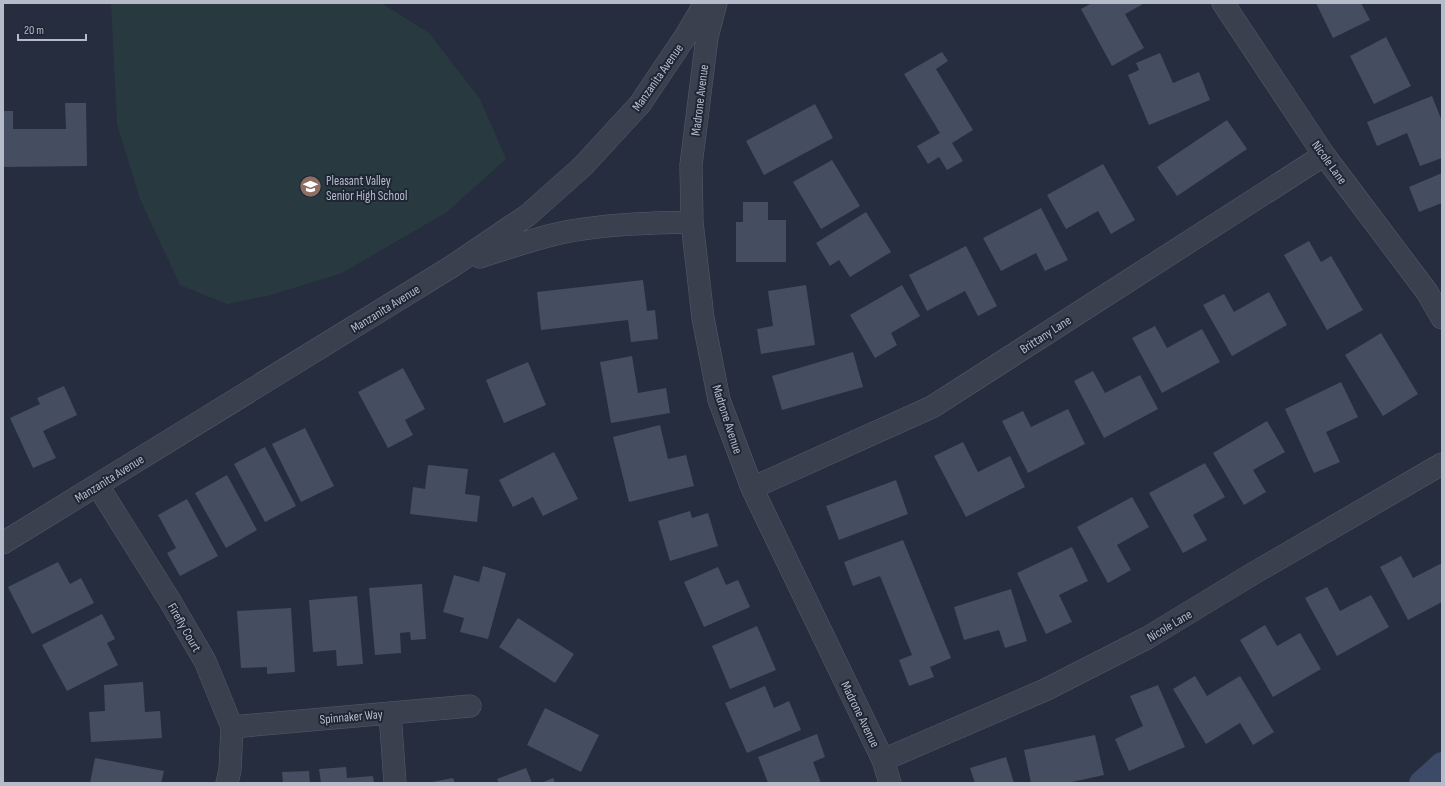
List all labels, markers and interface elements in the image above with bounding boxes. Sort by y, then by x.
scale bar [18,16,86,42]
text: 20 m [24,23,44,38]
street label: Manzanita Avenue [629,41,687,114]
street label: Madrone Avenue [688,64,712,137]
street label: Nicole Lane [1308,138,1350,187]
place label: Pleasant Valley Senior High School [326,173,407,204]
school or university icon: Pleasant Valley Senior High School [297,174,323,200]
street label: Manzanita Avenue [348,281,423,336]
street label: Brittany Lane [1017,312,1074,357]
street label: Madrone Avenue [708,383,746,456]
street label: Manzanita Avenue [72,451,147,506]
street label: Firefly Court [164,600,205,655]
street label: Nicole Lane [1144,606,1195,646]
street label: Madrone Avenue [837,679,883,750]
street label: Spinnaker Way [319,706,383,728]

